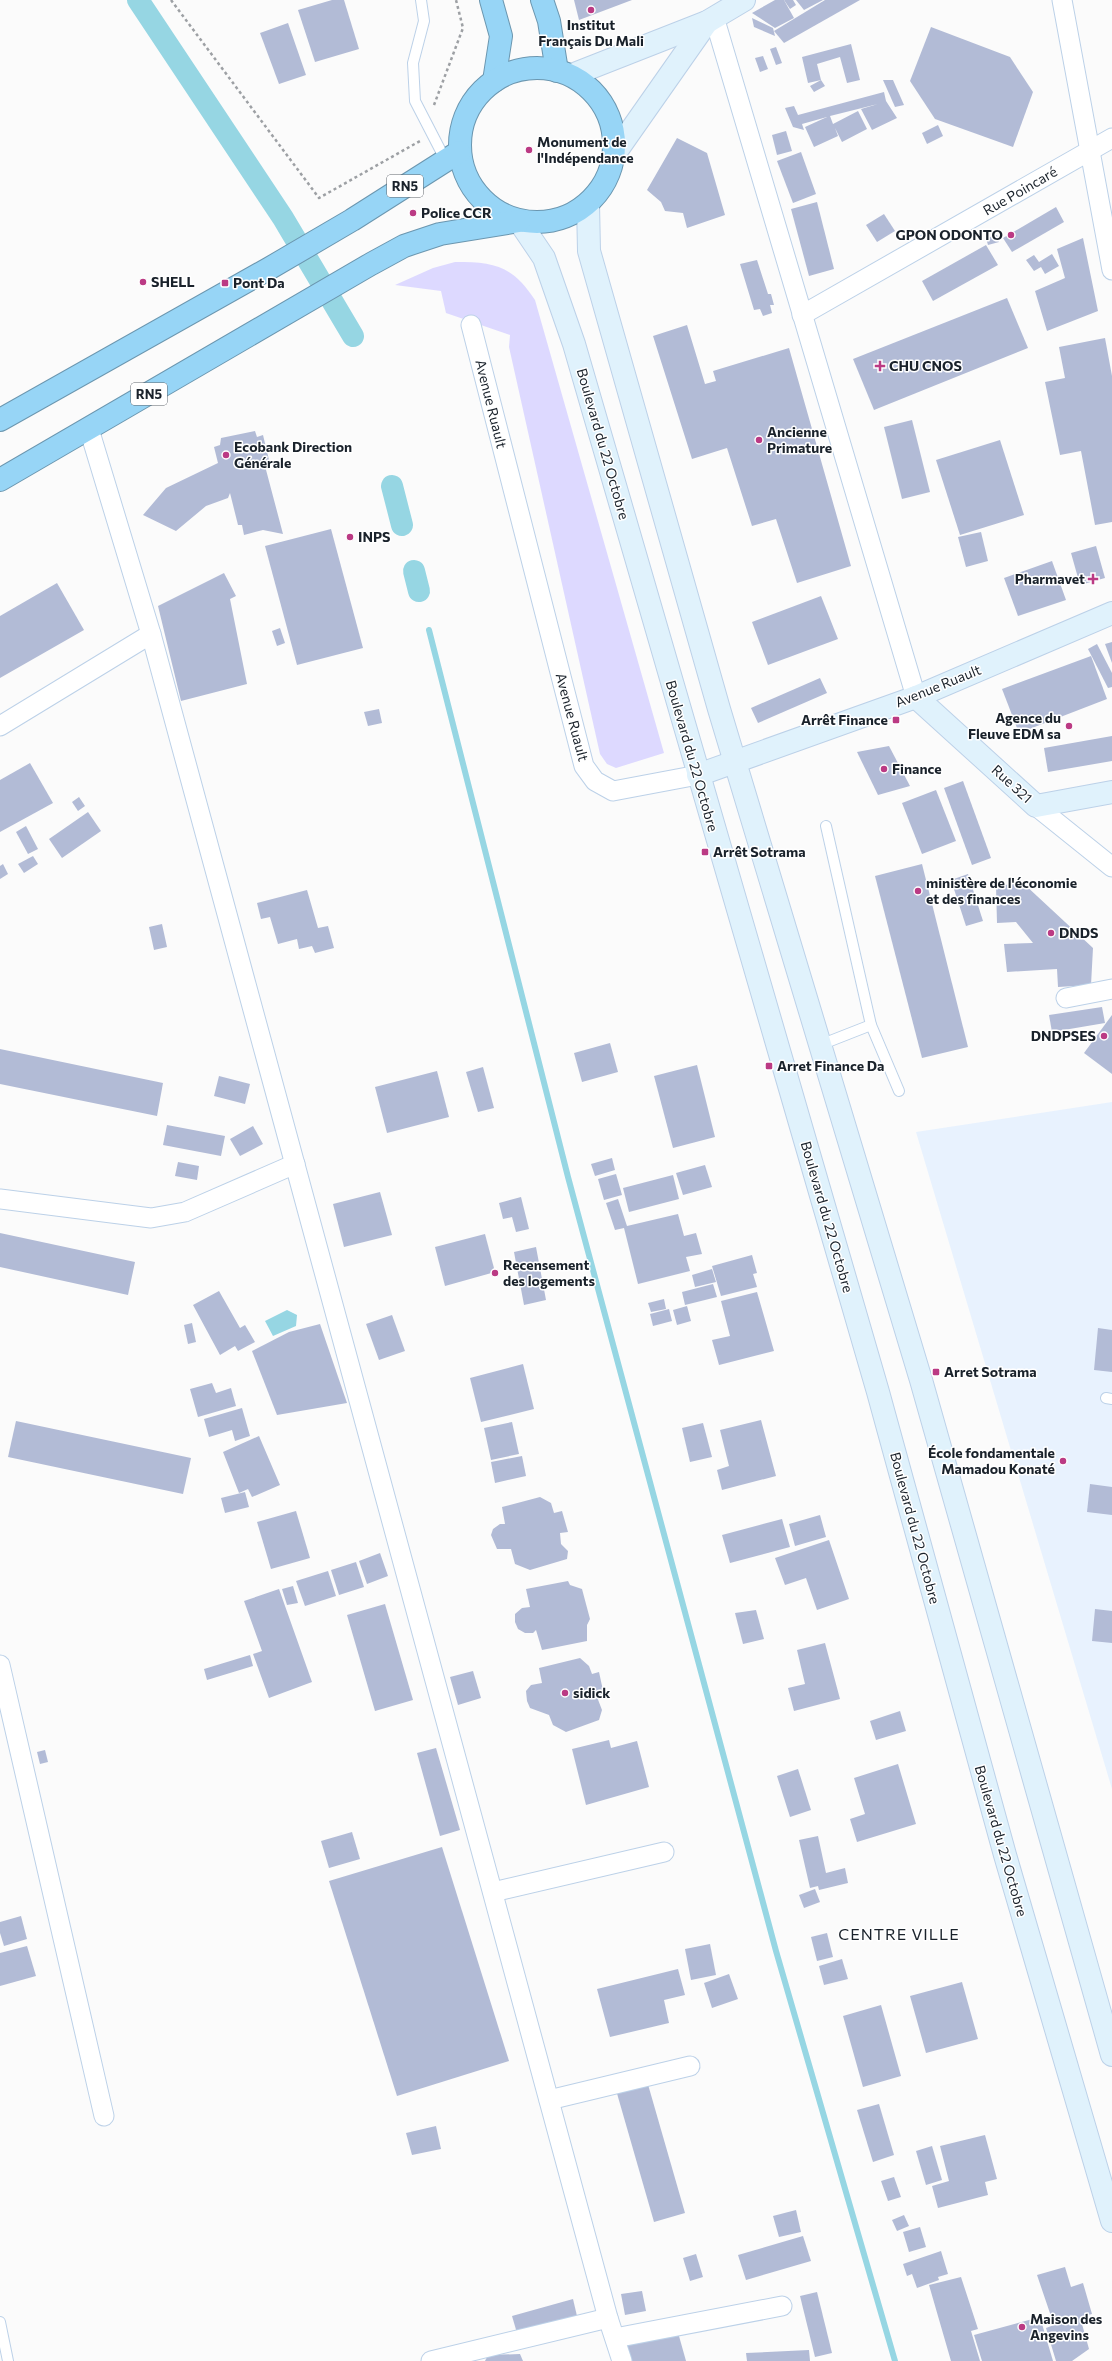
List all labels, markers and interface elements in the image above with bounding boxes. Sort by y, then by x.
marker: Institut Français Du Mali [586,5,596,15]
place label: Institut Français Du Mali [538,16,644,49]
place label: Monument de l'Indépendance [537,133,634,166]
marker: Monument de l'Indépendance [524,145,534,155]
street label: Rue Poincaré [980,163,1060,219]
road number: RN5 [387,175,423,197]
place label: Police CCR [421,204,492,221]
marker: Police CCR [408,208,418,218]
place label: GPON ODONTO [895,226,1003,243]
marker: GPON ODONTO [1006,230,1016,240]
place label: SHELL [151,273,195,290]
place label: Pont Da [233,274,285,291]
marker: SHELL [138,277,148,287]
marker: Pont Da [220,278,230,288]
place label: CHU CNOS [889,357,962,374]
street label: Avenue Ruault [472,358,511,450]
marker: CHU CNOS [874,360,886,372]
street label: Boulevard du 22 Octobre [574,366,633,521]
road number: RN5 [131,383,167,405]
place label: Ancienne Primature [767,423,832,456]
marker: Ancienne Primature [754,435,764,445]
place label: Ecobank Direction Générale [234,438,352,471]
marker: Ecobank Direction Générale [221,450,231,460]
place label: INPS [358,528,390,545]
marker: INPS [345,532,355,542]
place label: Pharmavet [1015,570,1085,587]
marker: Pharmavet [1088,574,1098,584]
street label: Avenue Ruault [892,661,983,710]
street label: Avenue Ruault [553,671,593,763]
street label: Boulevard du 22 Octobre [663,678,722,833]
place label: Agence du Fleuve EDM sa [968,709,1061,742]
place label: Arrêt Finance [801,711,888,728]
marker: Arrêt Finance [891,715,901,725]
marker: Agence du Fleuve EDM sa [1064,721,1074,731]
place label: Finance [892,760,942,777]
street label: Rue 321 [988,761,1036,806]
marker: Finance [879,764,889,774]
place label: Arrêt Sotrama [713,843,806,860]
marker: Arrêt Sotrama [700,847,710,857]
place label: ministère de l'économie et des finances [926,874,1077,907]
marker: ministère de l'économie et des finances [913,886,923,896]
place label: DNDS [1059,924,1098,941]
marker: DNDS [1046,928,1056,938]
place label: DNDPSES [1031,1027,1096,1044]
marker: DNDPSES [1099,1031,1109,1041]
place label: Arret Finance Da [777,1057,884,1074]
marker: Arret Finance Da [764,1061,774,1071]
street label: Boulevard du 22 Octobre [798,1139,857,1294]
place label: Recensement des logements [503,1256,595,1289]
marker: Recensement des logements [490,1268,500,1278]
place label: Arret Sotrama [944,1363,1037,1380]
marker: Arret Sotrama [931,1367,941,1377]
place label: École fondamentale Mamadou Konaté [928,1444,1055,1477]
street label: Boulevard du 22 Octobre [887,1450,944,1606]
marker: École fondamentale Mamadou Konaté [1058,1456,1068,1466]
place label: sidick [573,1684,610,1701]
marker: sidick [560,1688,570,1698]
street label: Boulevard du 22 Octobre [972,1763,1031,1918]
district label: CENTRE VILLE [838,1924,960,1943]
place label: Maison des Angevins [1030,2310,1103,2343]
marker: Maison des Angevins [1017,2322,1027,2332]

